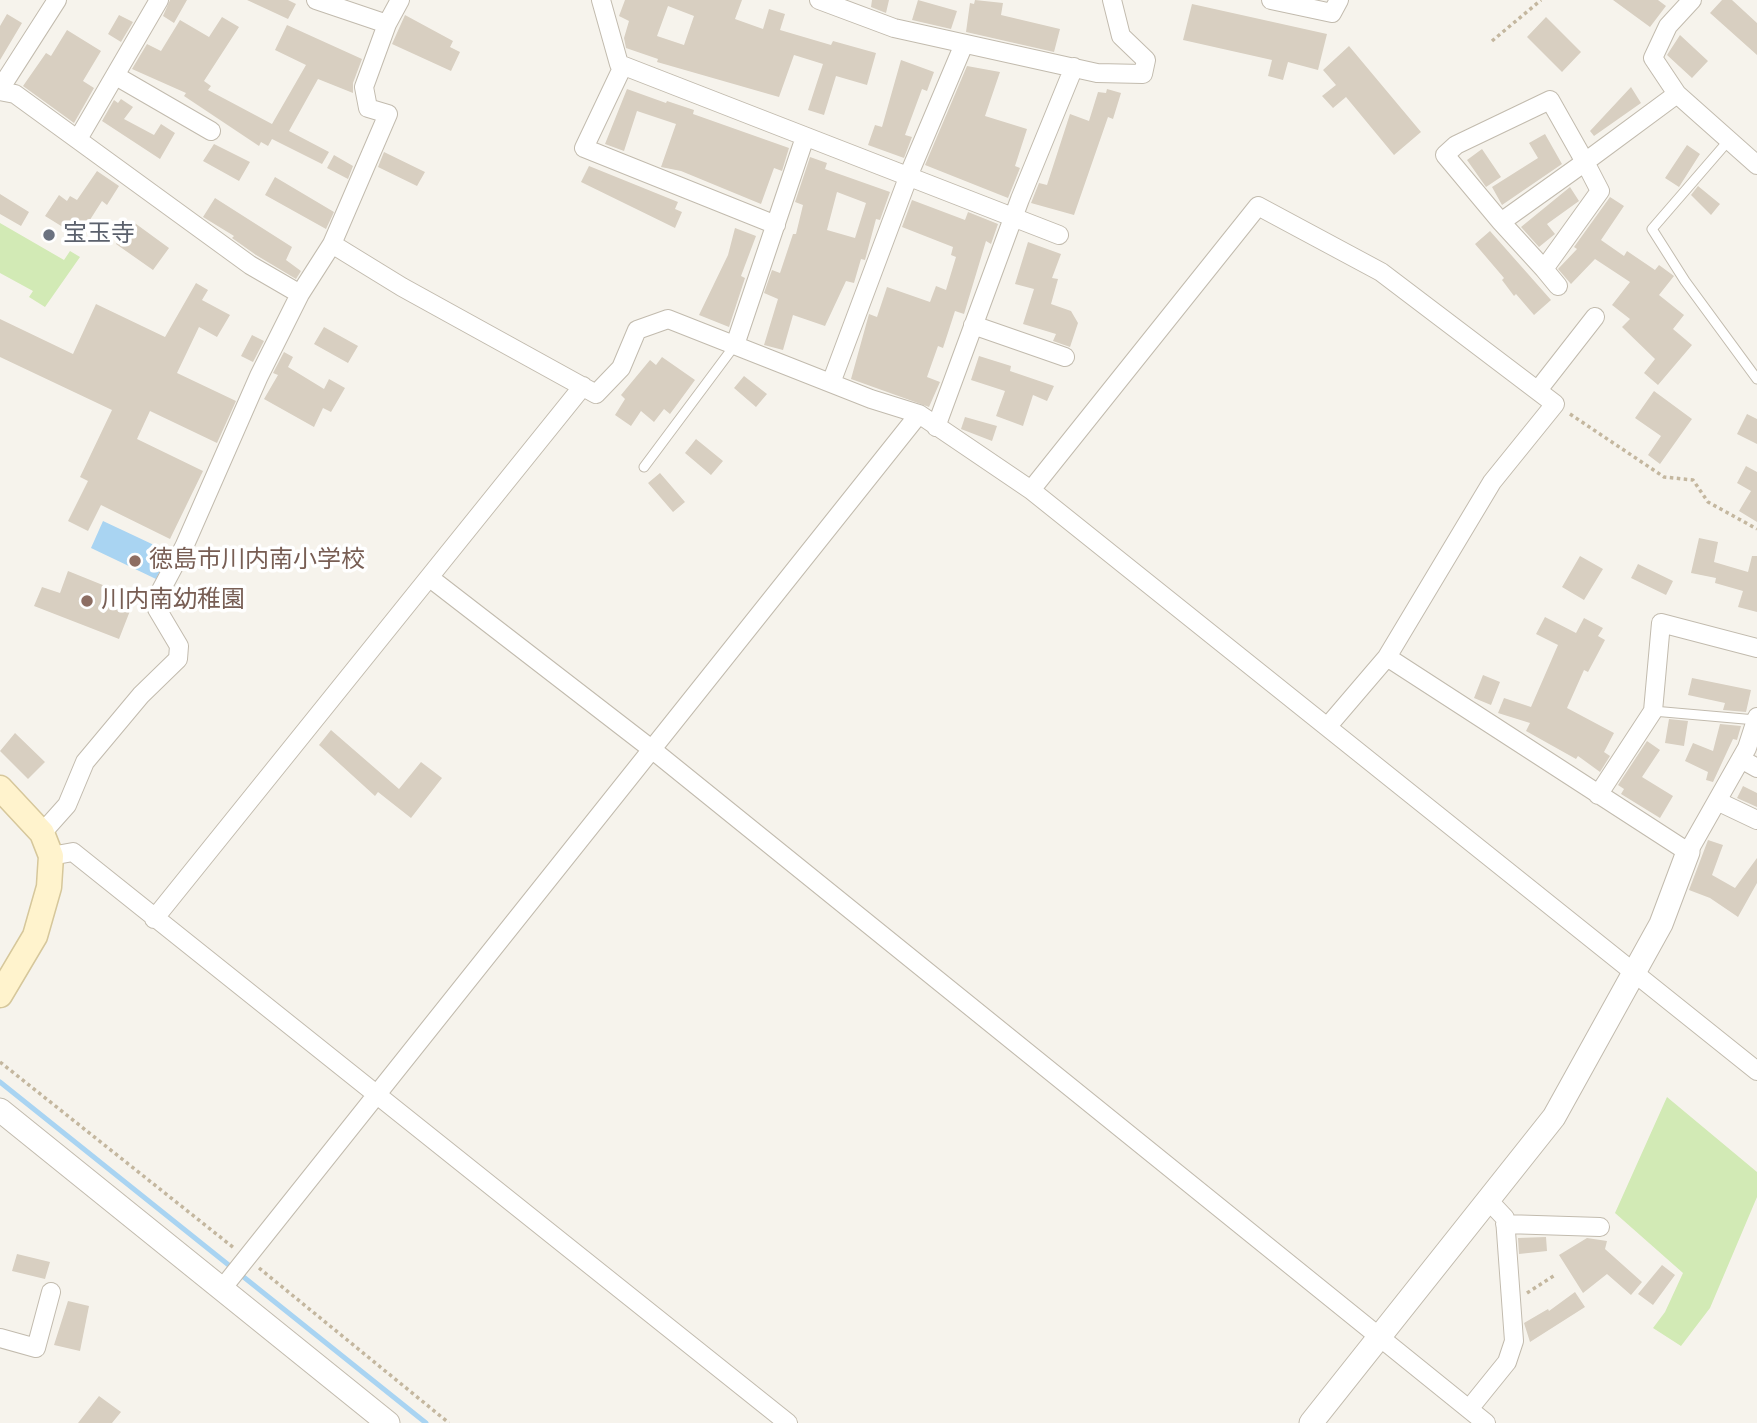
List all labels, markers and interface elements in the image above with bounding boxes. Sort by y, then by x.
place label: 宝玉寺 [63,221,135,249]
marker: 宝玉寺 [41,227,57,243]
place label: 徳島市川内南小学校 [149,547,365,575]
marker: 徳島市川内南小学校 [127,553,143,569]
place label: 川内南幼稚園 [101,587,245,615]
marker: 川内南幼稚園 [79,593,95,609]

